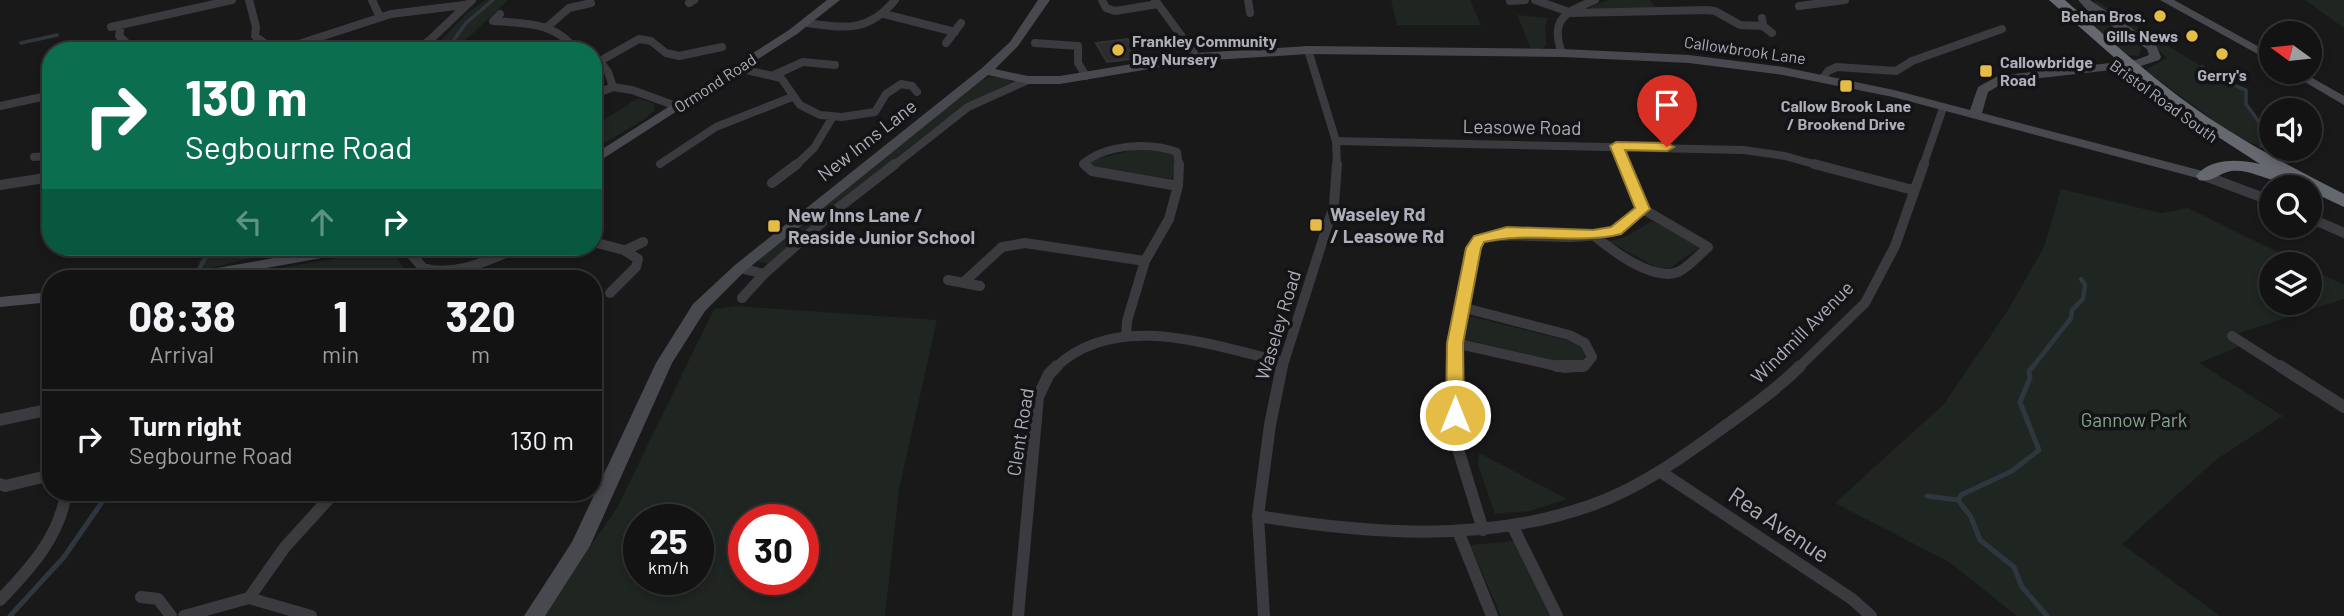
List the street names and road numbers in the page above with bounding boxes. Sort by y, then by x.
street label: Callowbrook Lane [1683,32,1807,67]
street label: Ormond Road [670,49,759,116]
street label: Bristol Road South [2107,55,2222,146]
street label: New Inns Lane [813,94,921,185]
street label: Leasowe Road [1462,114,1582,139]
street label: Waseley Road [1250,267,1305,383]
street label: Windmill Avenue [1746,276,1858,388]
street label: Clent Road [1001,386,1038,478]
street label: Rea Avenue [1724,480,1835,568]

